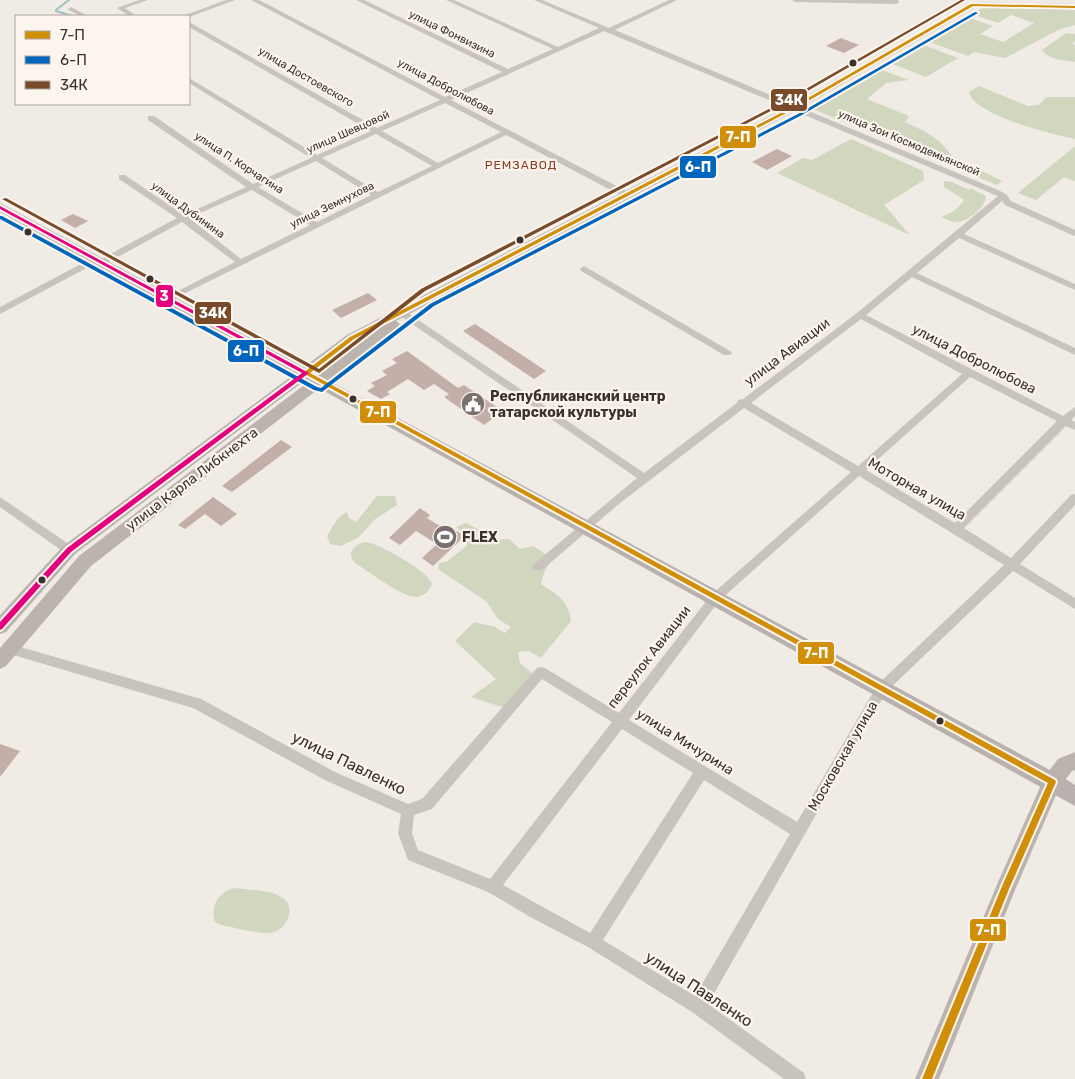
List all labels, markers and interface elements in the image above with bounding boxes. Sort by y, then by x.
street label: улица Фонвизина [407,7,497,61]
legend [15,15,190,105]
text: 7-П [60,26,85,44]
street label: улица Достоевского [256,44,356,110]
text: 6-П [60,51,87,69]
street label: улица Добролюбова [395,56,497,118]
unlabelled marker [848,58,858,68]
text: 34К [60,76,88,94]
line badge: 34К [770,88,808,112]
text: 34К [775,92,803,109]
street label: улица Зои Космодемьянской [836,107,982,179]
street label: улица Шевцовой [304,108,392,156]
line badge: 7-П [719,125,757,149]
street label: улица П. Корчагина [192,129,286,197]
text: 7-П [726,129,750,146]
line badge: 6-П [679,155,717,179]
district label: РЕМЗАВОД [485,158,557,172]
text: 6-П [685,159,711,176]
street label: улица Дубинина [149,179,227,241]
street label: улица Земнухова [288,179,376,231]
unlabelled marker [23,227,33,237]
unlabelled marker [515,235,525,245]
unlabelled marker [145,274,155,284]
line badge: 3 [155,284,174,308]
text: 3 [159,288,169,305]
line badge: 34К [194,301,232,325]
text: 34К [199,305,227,322]
street label: улица Авиации [741,314,833,390]
street label: улица Добролюбова [909,320,1039,398]
line badge: 6-П [227,339,265,363]
text: 6-П [233,343,259,360]
place label: Республиканский центр татарской культуры [490,388,666,421]
public building icon: Республиканский центр татарской культуры [460,391,486,417]
unlabelled marker [348,394,358,404]
line badge: 7-П [359,400,397,424]
text: 7-П [366,404,390,421]
street label: улица Карла Либкнехта [123,424,261,534]
street label: Моторная улица [865,454,969,524]
sports icon: FLEX [432,524,458,550]
place label: FLEX [462,529,498,546]
unlabelled marker [37,575,47,585]
street label: переулок Авиации [604,602,694,712]
line badge: 7-П [797,641,835,665]
text: 7-П [804,645,828,662]
street label: Московская улица [805,698,881,814]
street label: улица Мичурина [633,705,737,779]
unlabelled marker [935,716,945,726]
street label: улица Павленко [289,727,409,799]
line badge: 7-П [969,918,1007,942]
text: 7-П [976,922,1000,939]
street label: улица Павленко [642,947,756,1031]

